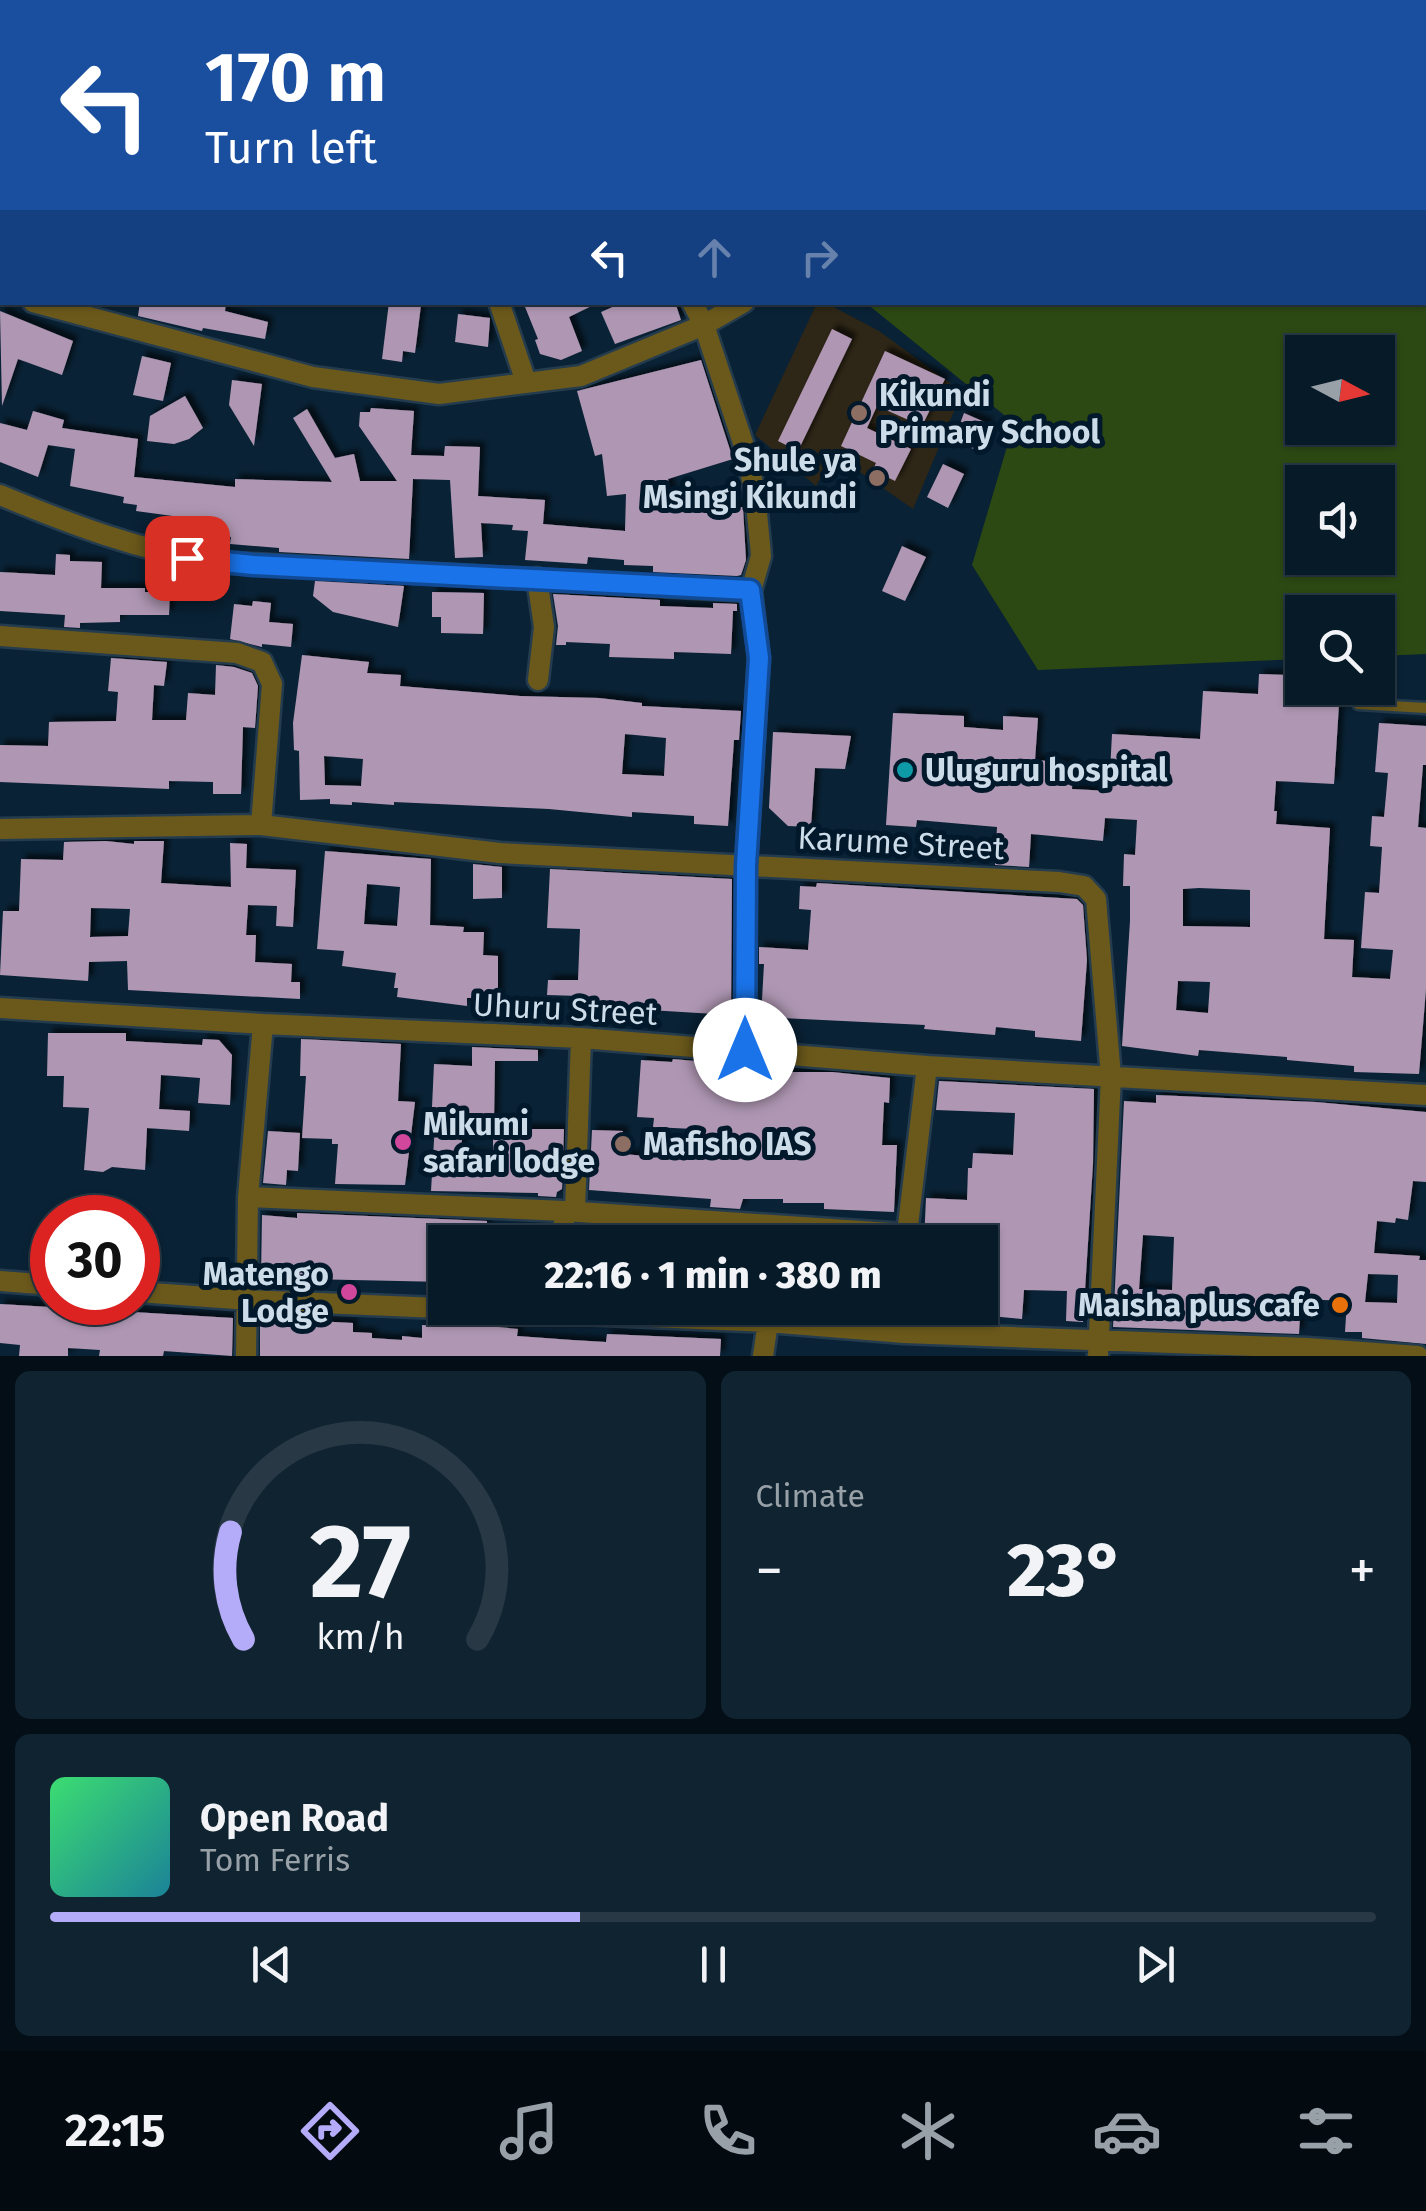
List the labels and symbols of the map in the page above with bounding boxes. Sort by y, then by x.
north arrow [1285,335,1395,445]
place label: Kikundi Primary School [879,376,1100,451]
marker: Kikundi Primary School [848,402,870,424]
place label: Shule ya Msingi Kikundi [643,441,857,516]
marker: Shule ya Msingi Kikundi [866,467,888,489]
pin [145,516,230,601]
place label: Uluguru hospital [925,751,1168,789]
marker: Uluguru hospital [894,759,916,781]
street label: Karume Street [797,819,1006,867]
street label: Uhuru Street [472,985,659,1033]
position arrow [693,998,797,1102]
place label: Mikumi safari lodge [423,1105,595,1180]
place label: Mafisho IAS [643,1125,812,1163]
marker: Mikumi safari lodge [392,1131,414,1153]
marker: Mafisho IAS [612,1133,634,1155]
speed limit sign: 30 [30,1195,160,1325]
place label: Matengo Lodge [203,1255,329,1330]
marker: Matengo Lodge [338,1281,360,1303]
place label: Maisha plus cafe [1078,1286,1320,1324]
marker: Maisha plus cafe [1329,1294,1351,1316]

